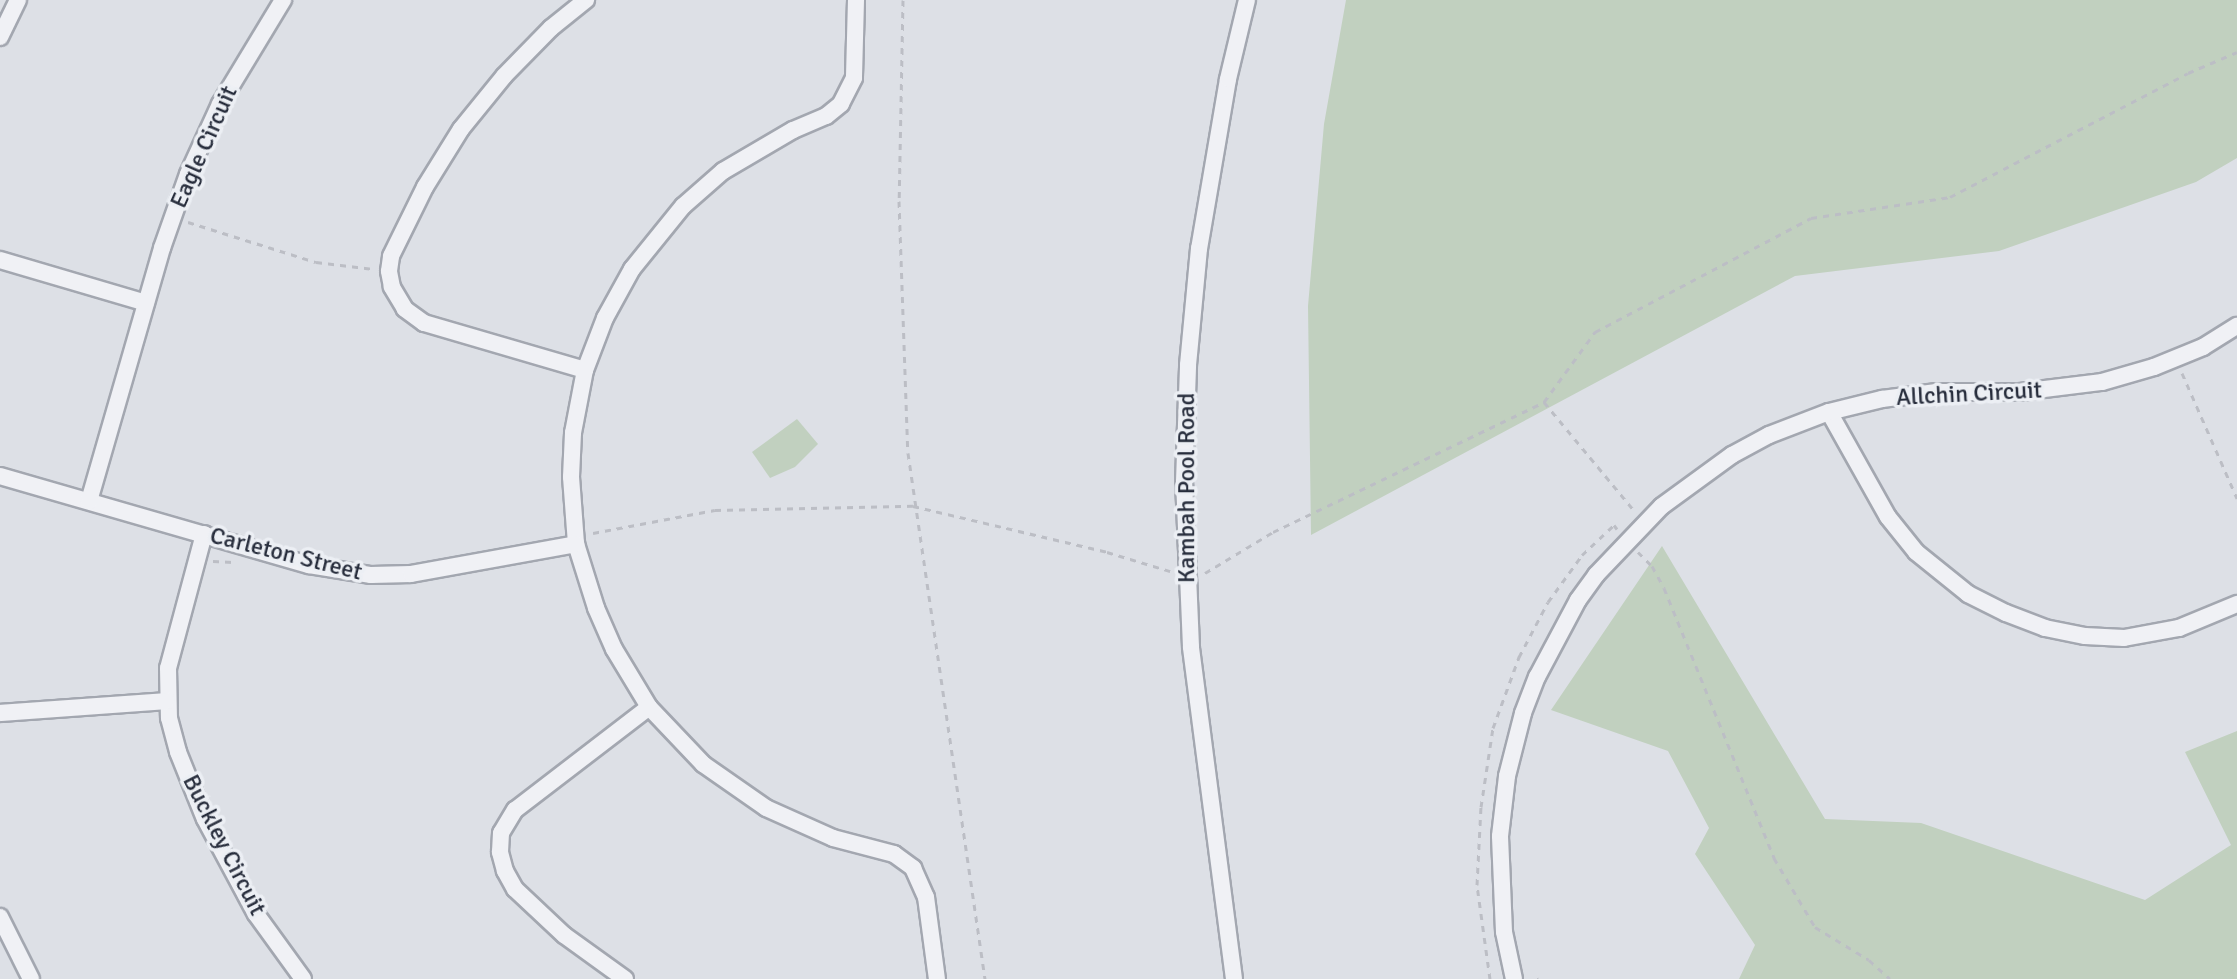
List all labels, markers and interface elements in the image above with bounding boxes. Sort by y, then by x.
street label: Eagle Circuit [164,81,244,213]
street label: Allchin Circuit [1895,376,2043,412]
street label: Kambah Pool Road [1173,393,1201,583]
street label: Carleton Street [207,521,365,587]
street label: Buckley Circuit [176,770,272,920]

